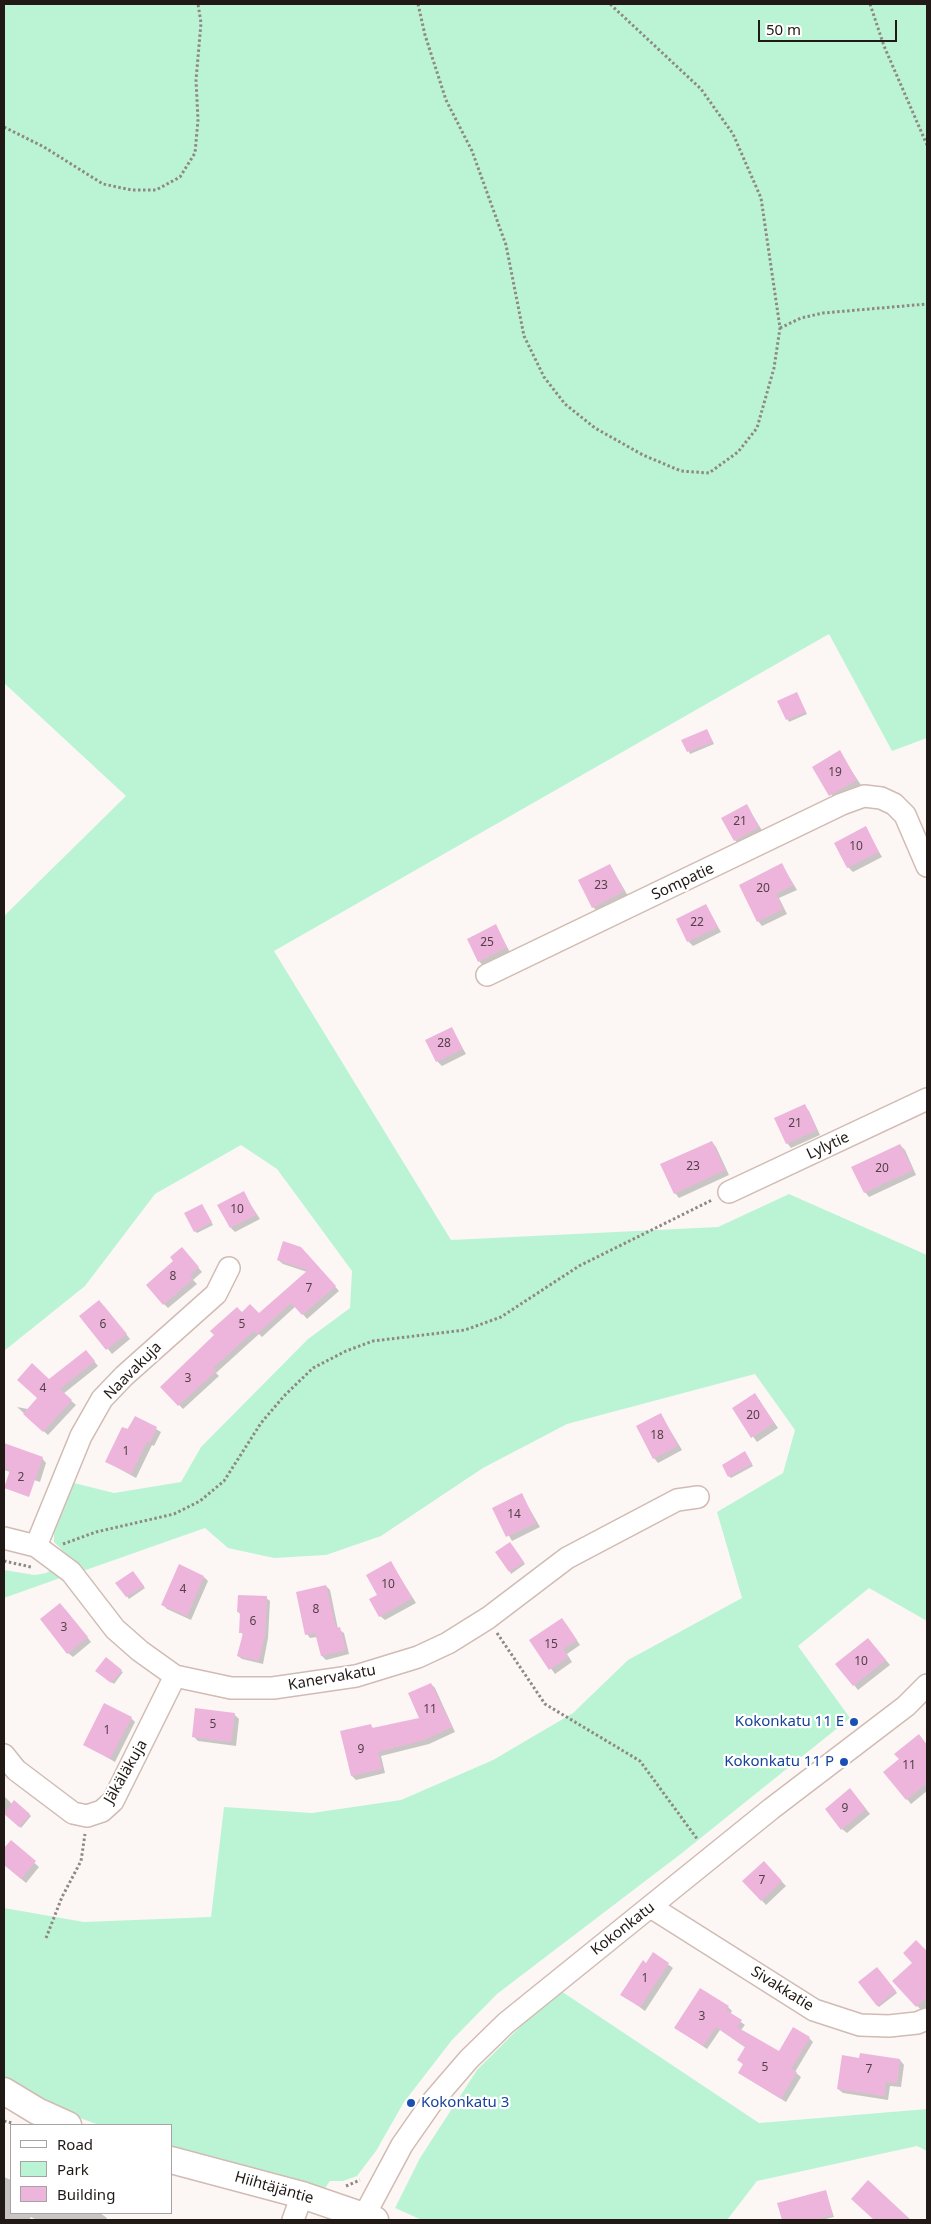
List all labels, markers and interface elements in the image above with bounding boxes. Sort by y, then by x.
scale bar [761,10,900,42]
text: 50 m [766,19,801,39]
house number: 19 [828,766,842,780]
house number: 21 [733,815,747,829]
house number: 10 [849,840,863,854]
street label: Sompatie [649,860,717,904]
house number: 23 [594,879,608,893]
house number: 20 [756,882,770,896]
house number: 22 [690,916,704,930]
house number: 25 [480,936,494,950]
house number: 28 [437,1037,451,1051]
house number: 21 [788,1117,802,1131]
street label: Lylytie [804,1128,852,1164]
house number: 23 [686,1160,700,1174]
house number: 20 [875,1162,889,1176]
house number: 10 [230,1203,244,1217]
house number: 8 [170,1270,176,1284]
house number: 7 [306,1282,312,1296]
house number: 6 [100,1318,106,1332]
house number: 5 [239,1318,245,1332]
street label: Naavakuja [101,1339,165,1403]
house number: 3 [185,1372,191,1386]
house number: 4 [40,1382,46,1396]
house number: 20 [746,1409,760,1423]
house number: 18 [650,1429,664,1443]
house number: 1 [123,1445,129,1459]
house number: 2 [18,1471,24,1485]
house number: 14 [507,1508,521,1522]
house number: 10 [381,1578,395,1592]
house number: 4 [180,1583,186,1597]
house number: 8 [313,1603,319,1617]
house number: 6 [250,1615,256,1629]
house number: 3 [61,1621,67,1635]
house number: 15 [544,1638,558,1652]
house number: 10 [854,1655,868,1669]
street label: Kanervakatu [287,1661,377,1695]
house number: 11 [423,1703,437,1717]
place label: Kokonkatu 11 E [735,1713,844,1731]
marker: Kokonkatu 11 E [848,1716,860,1728]
house number: 5 [210,1718,216,1732]
house number: 1 [104,1724,110,1738]
street label: Jäkäläkuja [101,1737,151,1807]
house number: 9 [358,1743,364,1757]
place label: Kokonkatu 11 P [724,1753,834,1771]
marker: Kokonkatu 11 P [838,1756,850,1768]
house number: 11 [902,1759,916,1773]
house number: 9 [842,1802,848,1816]
house number: 7 [759,1874,765,1888]
street label: Kokonkatu [588,1899,658,1959]
street label: Sivakkatie [747,1963,817,2015]
house number: 1 [642,1972,648,1986]
house number: 3 [699,2010,705,2024]
house number: 5 [762,2061,768,2075]
house number: 7 [866,2063,872,2077]
place label: Kokonkatu 3 [421,2094,509,2112]
marker: Kokonkatu 3 [405,2097,417,2109]
legend [10,2124,172,2214]
text: Road [57,2134,93,2154]
text: Park [57,2159,89,2179]
street label: Hiihtäjäntie [232,2168,316,2208]
text: Building [57,2184,115,2204]

